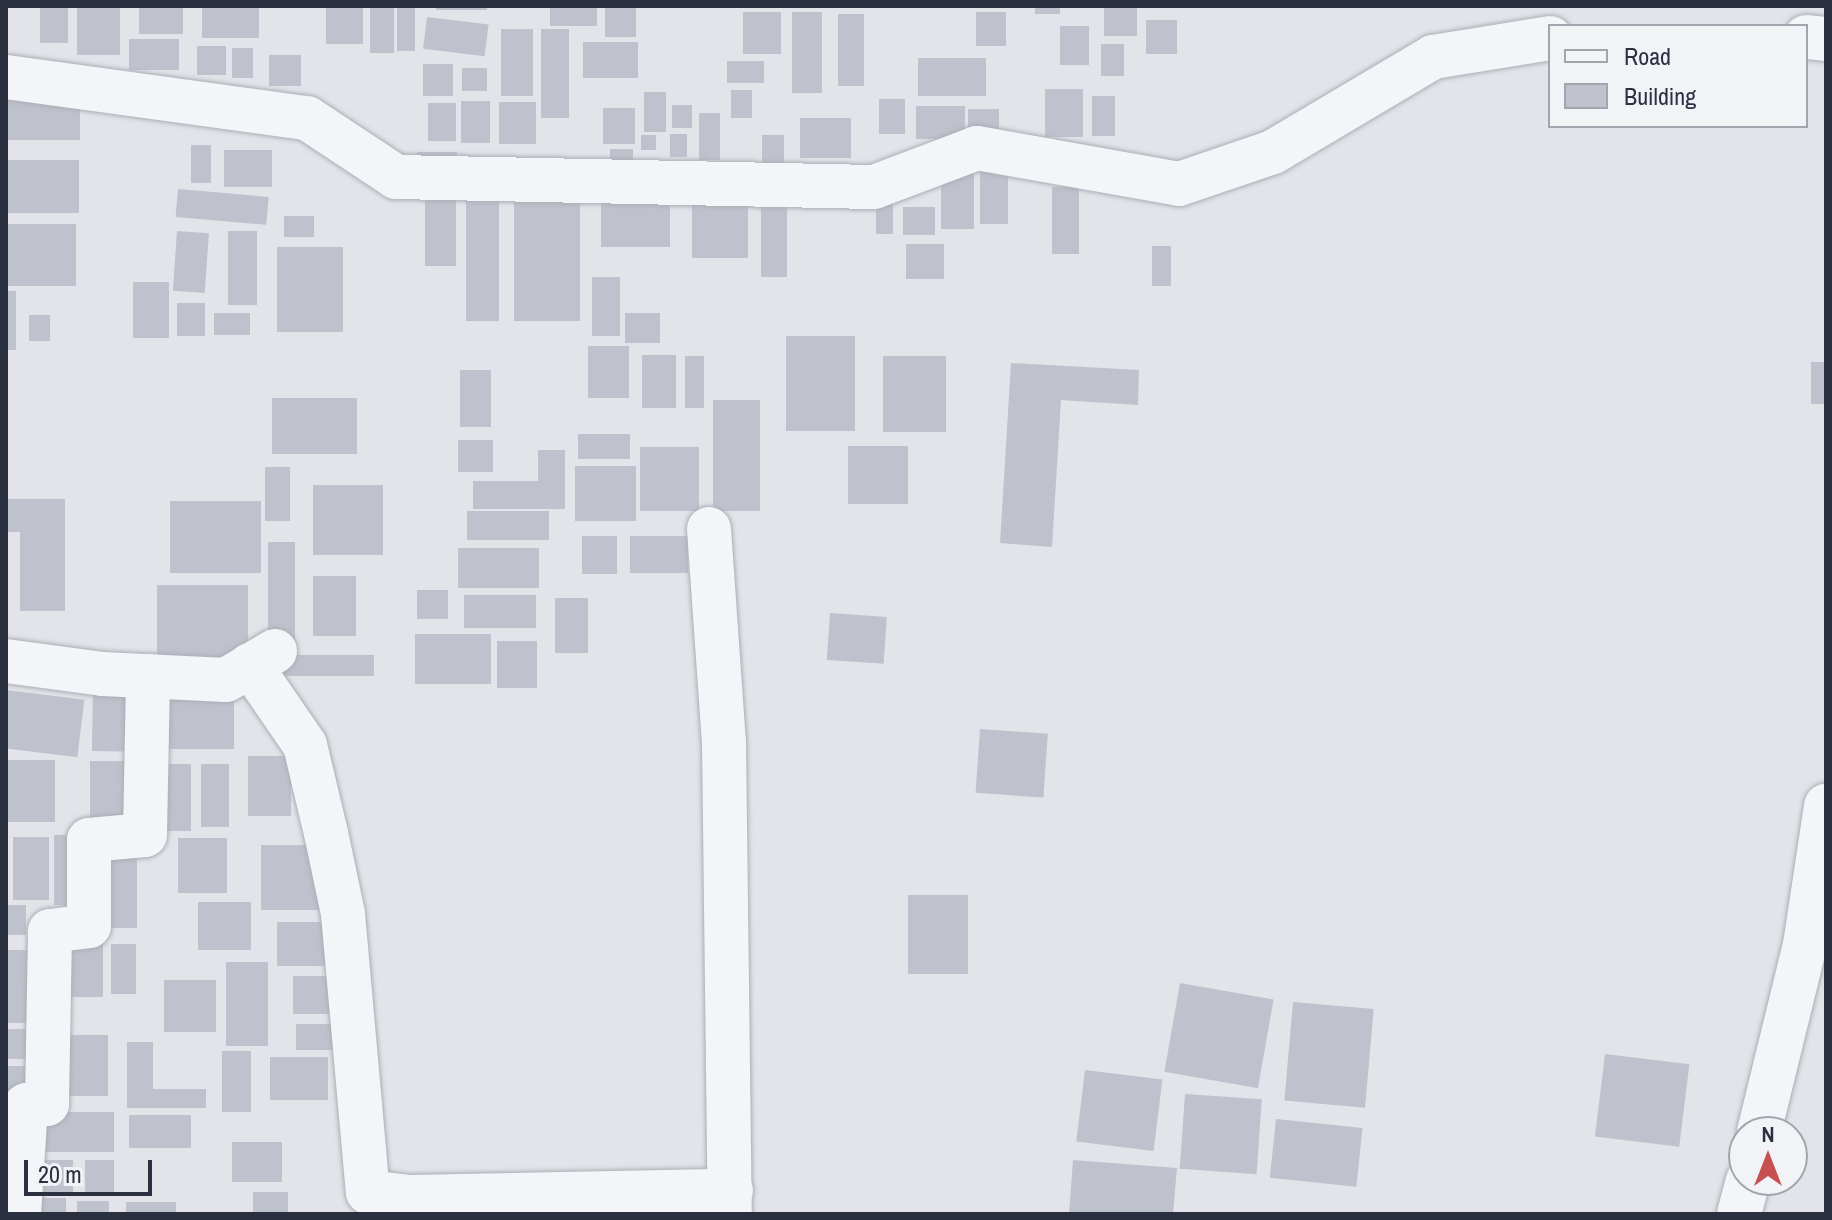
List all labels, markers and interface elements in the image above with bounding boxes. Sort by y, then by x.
legend [1548,24,1808,128]
text: Road [1624,40,1671,72]
text: Building [1624,80,1696,112]
north arrow [1728,1116,1808,1196]
text: N [1761,1119,1775,1149]
scale bar [28,1144,156,1194]
text: 20 m [38,1158,82,1190]

